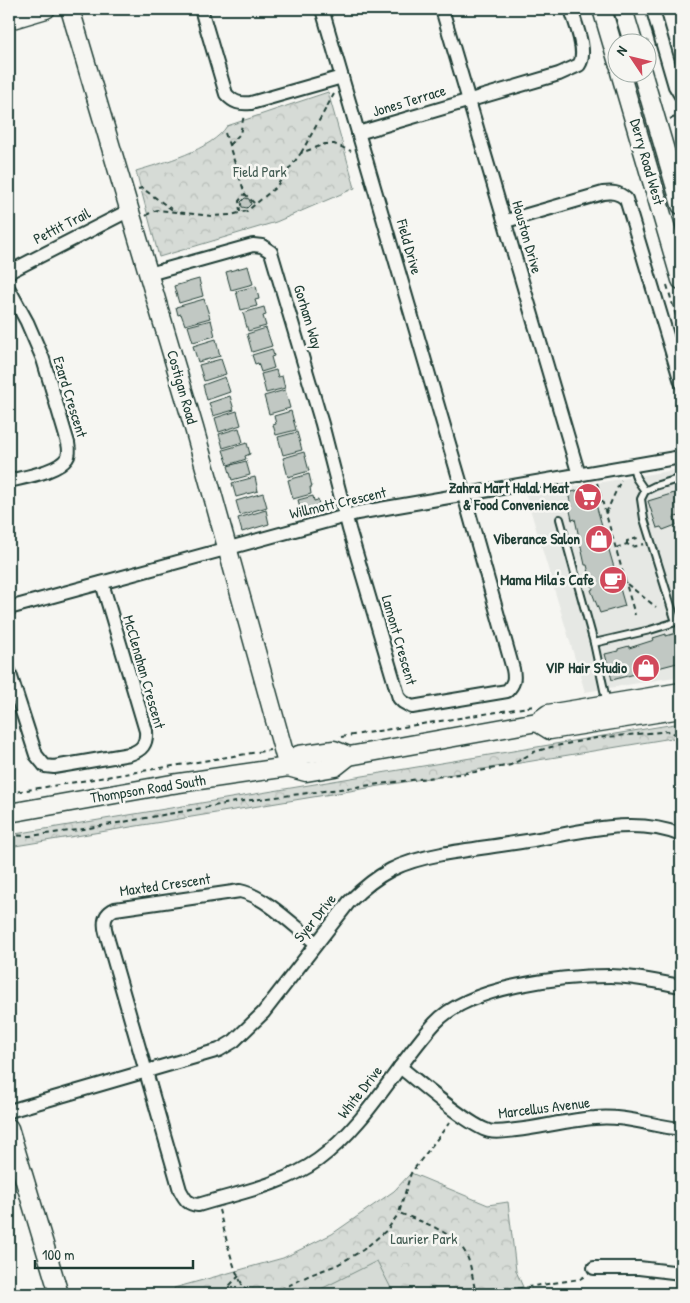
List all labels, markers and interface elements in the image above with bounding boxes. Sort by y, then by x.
north arrow [608,32,658,82]
text: N [611,41,631,59]
street label: Jones Terrace [370,79,448,122]
street label: Derry Road West [625,116,670,208]
park label: Field Park [232,161,287,182]
street label: Houston Drive [507,198,548,276]
street label: Pettit Trail [30,202,94,249]
street label: Field Drive [391,216,427,277]
street label: Gorham Way [289,282,328,352]
street label: Costigan Road [162,347,203,426]
street label: Ezard Crescent [48,354,93,441]
place label: Zahra Mart Halal Meat & Food Convenience [449,477,570,515]
street label: Willmott Crescent [288,481,389,524]
supermarket icon: Zahra Mart Halal Meat & Food Convenience [573,482,603,512]
shop icon: Viberance Salon [584,524,614,554]
place label: Viberance Salon [493,528,580,549]
cafe icon: Mama Mila's Cafe [598,565,628,595]
place label: Mama Mila's Cafe [500,569,594,590]
street label: Lamont Crescent [377,592,423,688]
street label: McClenahan Crescent [118,613,171,732]
shop icon: VIP Hair Studio [631,653,661,683]
place label: VIP Hair Studio [546,657,627,678]
street label: Thompson Road South [89,769,207,808]
street label: Maxted Crescent [118,868,212,901]
street label: Syer Drive [289,889,341,946]
street label: White Drive [332,1061,387,1122]
street label: Marcellus Avenue [497,1091,591,1124]
park label: Laurier Park [391,1228,457,1249]
scale bar [35,1238,192,1270]
text: 100 m [42,1244,75,1265]

